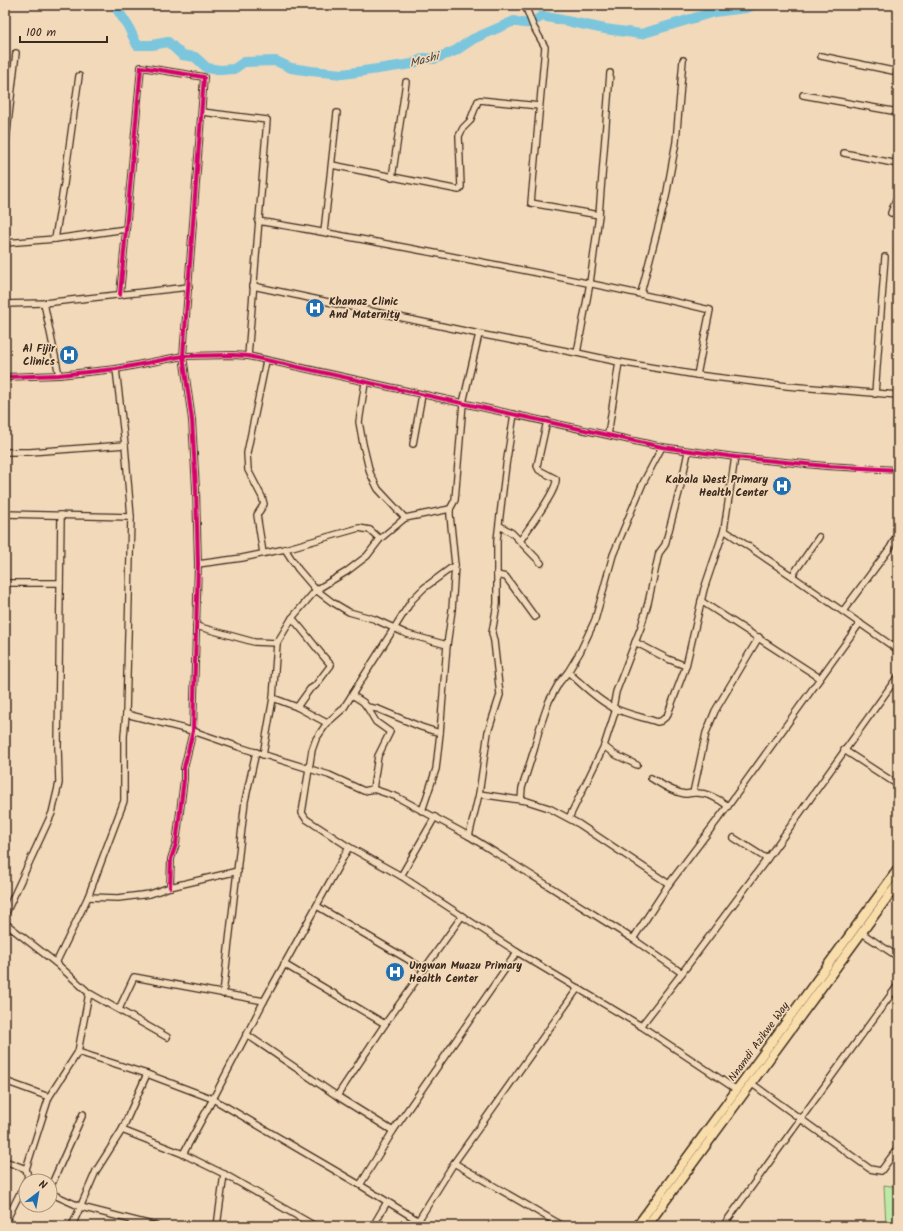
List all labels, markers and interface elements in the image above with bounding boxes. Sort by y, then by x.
scale bar [20,18,107,44]
text: 100 m [26,23,57,42]
water label: Mashi [407,46,444,73]
place label: Khamaz Clinic And Maternity [329,293,400,324]
hospital icon: Khamaz Clinic And Maternity [304,297,326,319]
place label: Al Fijir Clinics [22,340,56,371]
hospital icon: Al Fijir Clinics [58,344,80,366]
place label: Kabala West Primary Health Center [666,471,769,502]
hospital icon: Kabala West Primary Health Center [771,475,793,497]
place label: Ungwan Muazu Primary Health Center [409,957,522,988]
hospital icon: Ungwan Muazu Primary Health Center [384,961,406,983]
street label: Nnamdi Azikwe Way [724,998,795,1086]
north arrow [18,1173,58,1213]
text: N [35,1176,50,1195]

